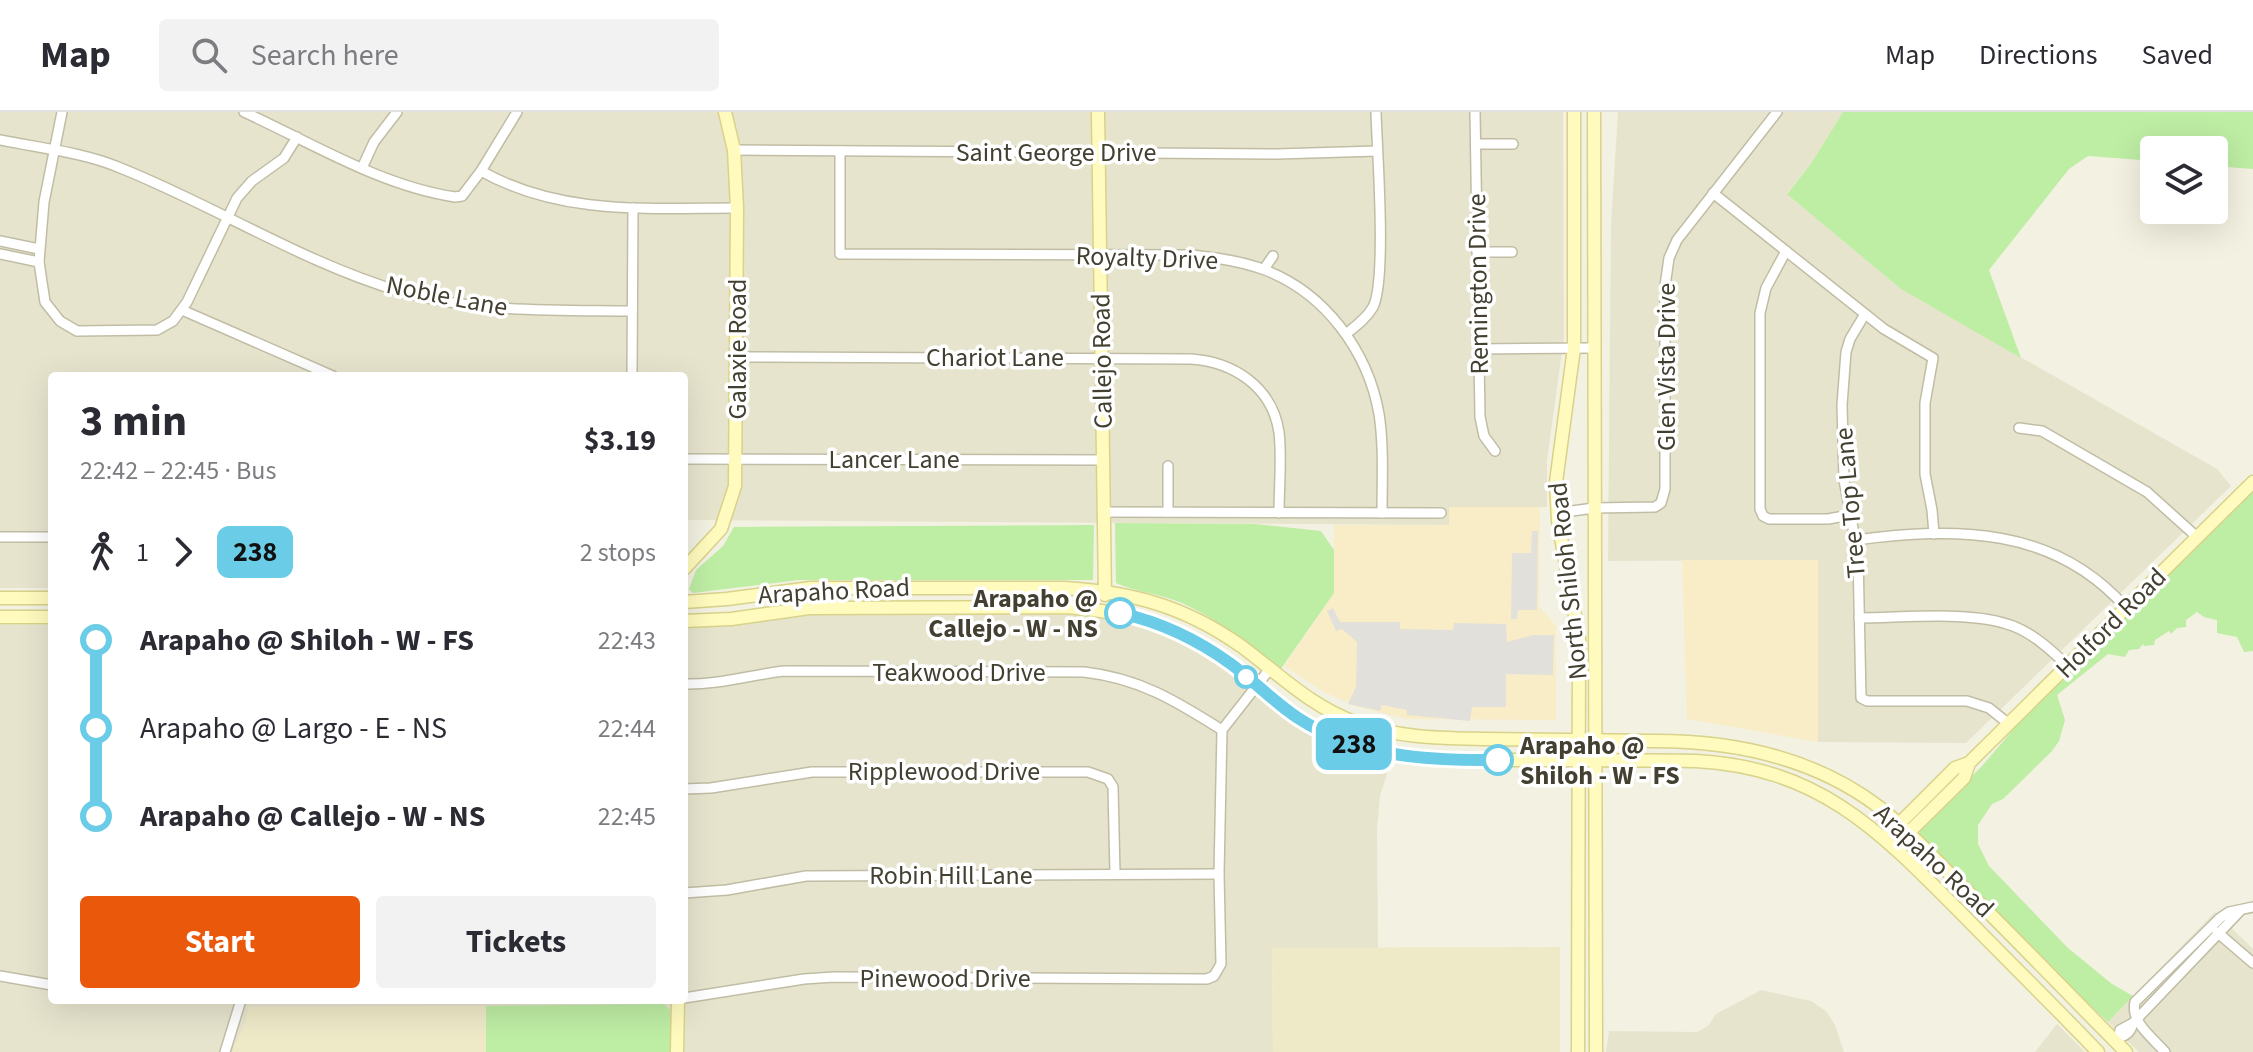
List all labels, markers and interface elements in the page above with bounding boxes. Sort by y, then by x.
search box [159,19,719,91]
text: Map [40,28,111,82]
icon: search [187,33,231,77]
text: Search here [251,34,399,77]
text: Map [1885,35,1935,75]
text: Directions [1979,35,2098,75]
text: Saved [2142,35,2213,75]
street label: Saint George Drive [956,134,1156,171]
map controls [2140,136,2228,224]
button: layers [2140,136,2228,224]
street label: Remington Drive [1458,193,1498,375]
street label: Royalty Drive [1075,237,1219,279]
street label: Noble Lane [383,266,511,326]
street label: Galaxie Road [719,279,756,419]
street label: Glen Vista Drive [1648,283,1685,451]
street label: Callejo Road [1082,293,1122,429]
street label: Chariot Lane [926,339,1064,376]
text: 3 min [80,390,187,453]
text: $3.19 [584,419,656,462]
street label: Tree Top Lane [1825,426,1875,580]
street label: Lancer Lane [828,441,960,478]
text: 22:42 – 22:45 · Bus [80,452,276,489]
street label: North Shiloh Road [1539,480,1597,682]
icon: walk [80,530,124,574]
icon: forward [161,530,205,574]
text: 238 [233,532,277,572]
text: 1 [136,534,149,571]
text: 2 stops [580,534,656,571]
street label: Holford Road [2047,559,2175,687]
street label: Arapaho Road [757,569,911,613]
place label: Arapaho @ Callejo - W - NS [928,580,1098,647]
marker: Arapaho @ Callejo - W - NS [1105,598,1135,628]
text: Arapaho @ Shiloh - W - FS [140,619,474,662]
text: 22:43 [598,622,656,659]
street label: Teakwood Drive [872,654,1046,691]
unlabelled marker [1235,666,1257,688]
text: Arapaho @ Largo - E - NS [140,707,447,750]
text: 22:44 [598,710,656,747]
line badge: 238 [1308,718,1400,770]
text: 238 [1332,724,1376,764]
place label: Arapaho @ Shiloh - W - FS [1519,727,1680,794]
marker: Arapaho @ Shiloh - W - FS [1483,745,1513,775]
street label: Ripplewood Drive [848,753,1040,790]
text: Arapaho @ Callejo - W - NS [140,795,486,838]
street label: Arapaho Road [1866,796,2002,926]
text: 22:45 [598,798,656,835]
street label: Robin Hill Lane [869,857,1033,894]
button: Start [80,896,360,988]
button: Tickets [376,896,656,988]
street label: Pinewood Drive [859,960,1031,997]

